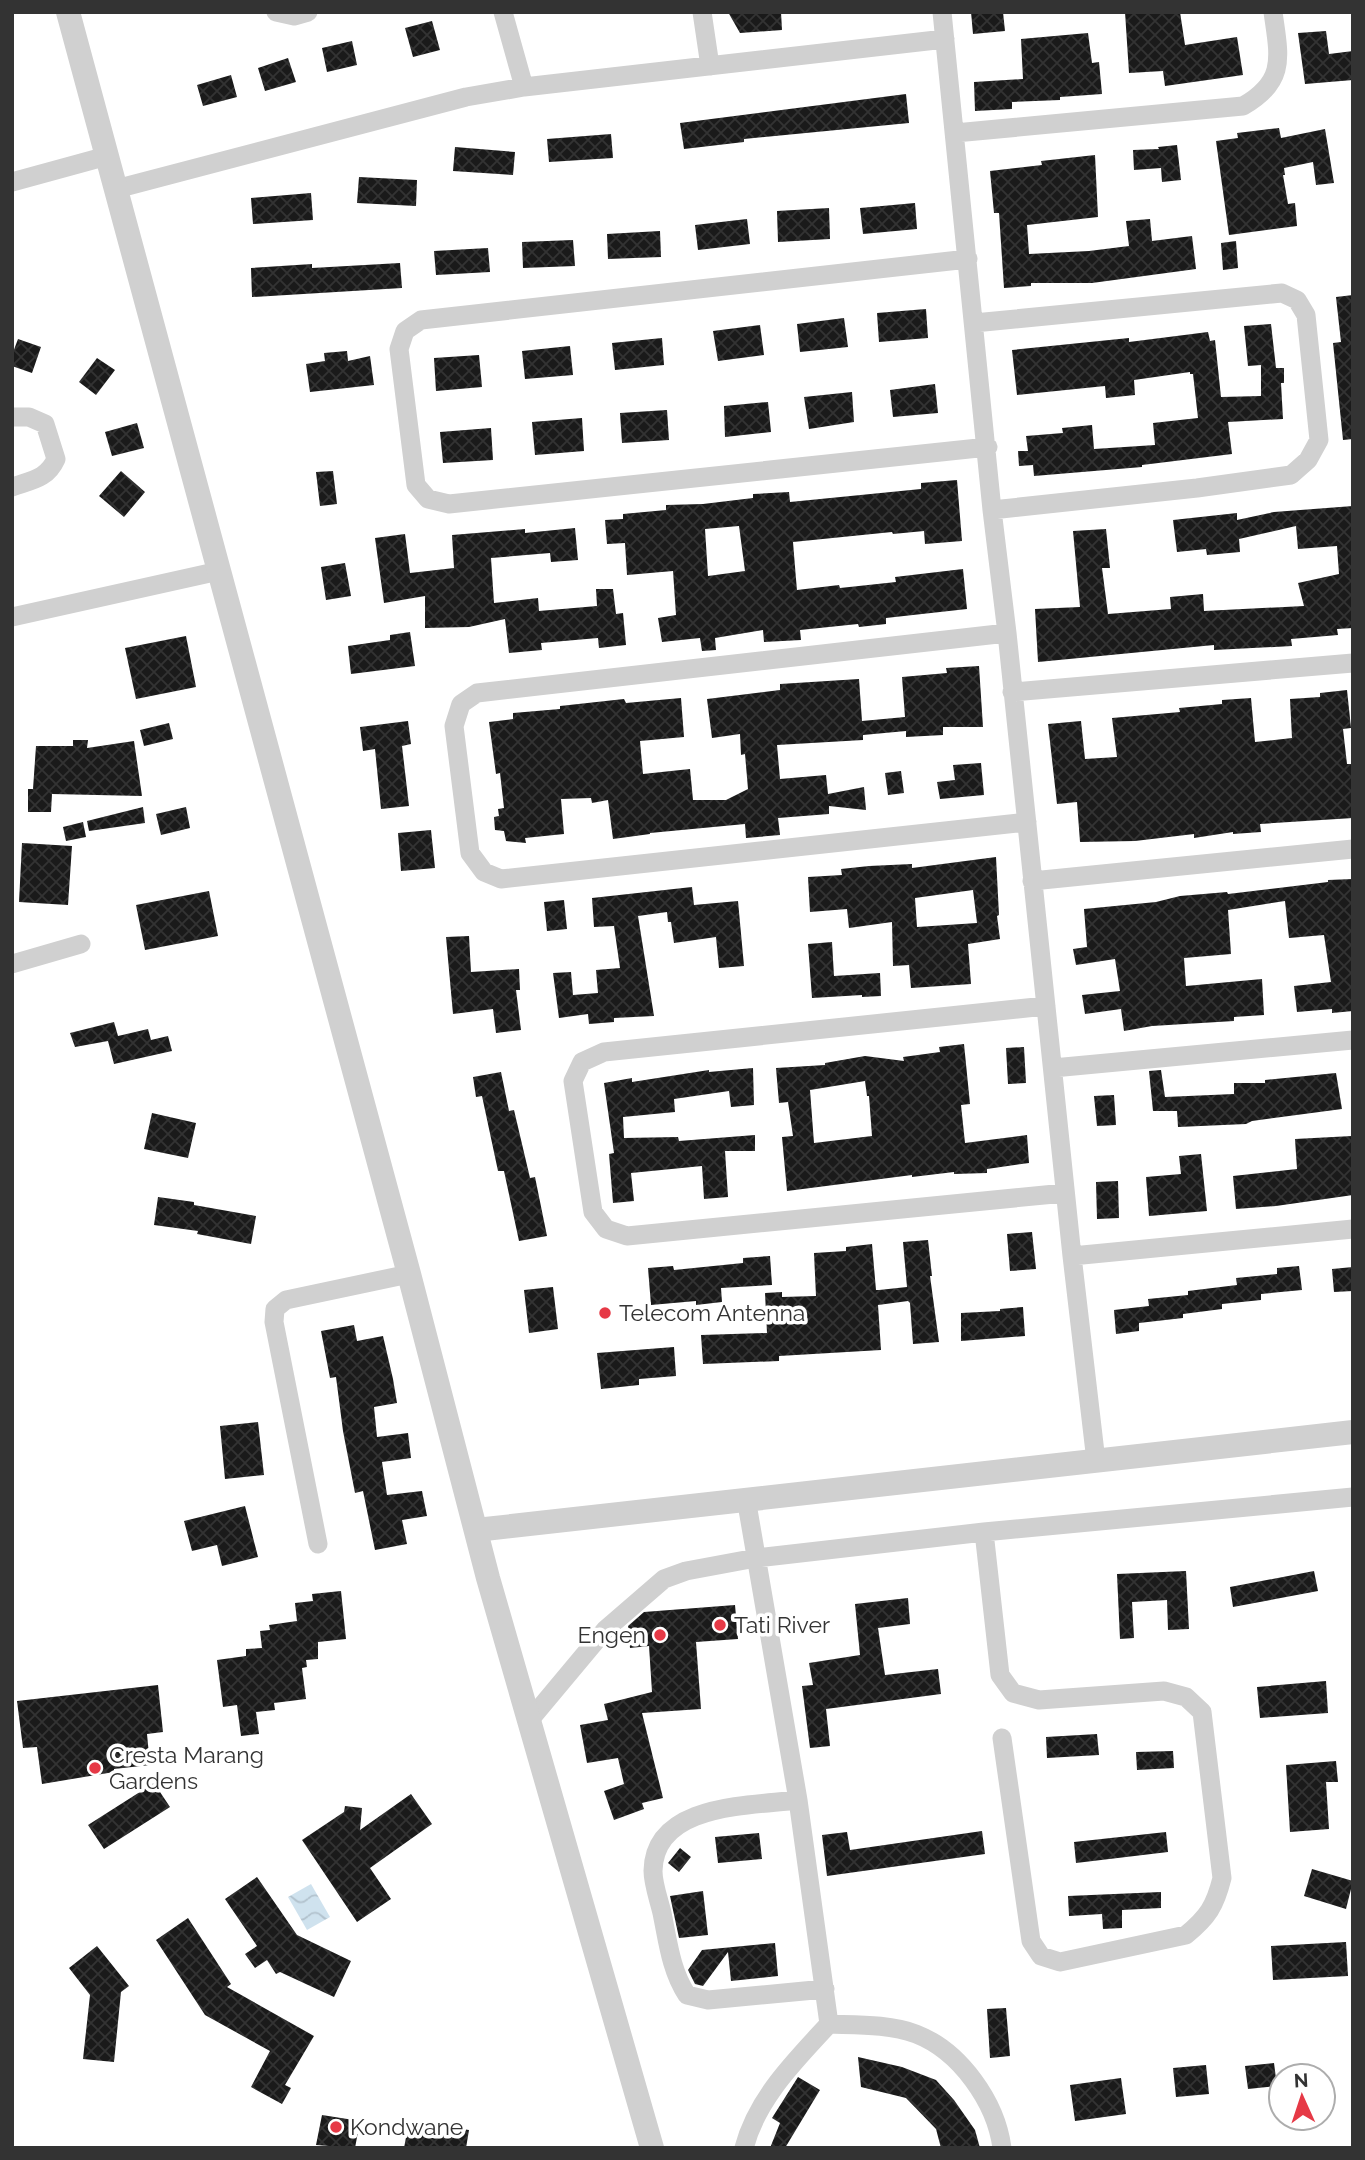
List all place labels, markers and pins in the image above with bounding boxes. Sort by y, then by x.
place label: Telecom Antenna [619,1299,805,1326]
marker: Telecom Antenna [597,1305,613,1321]
place label: Tati River [734,1611,830,1638]
marker: Tati River [712,1617,728,1633]
place label: Engen [578,1621,646,1648]
marker: Engen [652,1627,668,1643]
place label: Cresta Marang Gardens [109,1741,264,1794]
marker: Cresta Marang Gardens [87,1760,103,1776]
place label: Kondwane [350,2113,463,2140]
marker: Kondwane [328,2119,344,2135]

